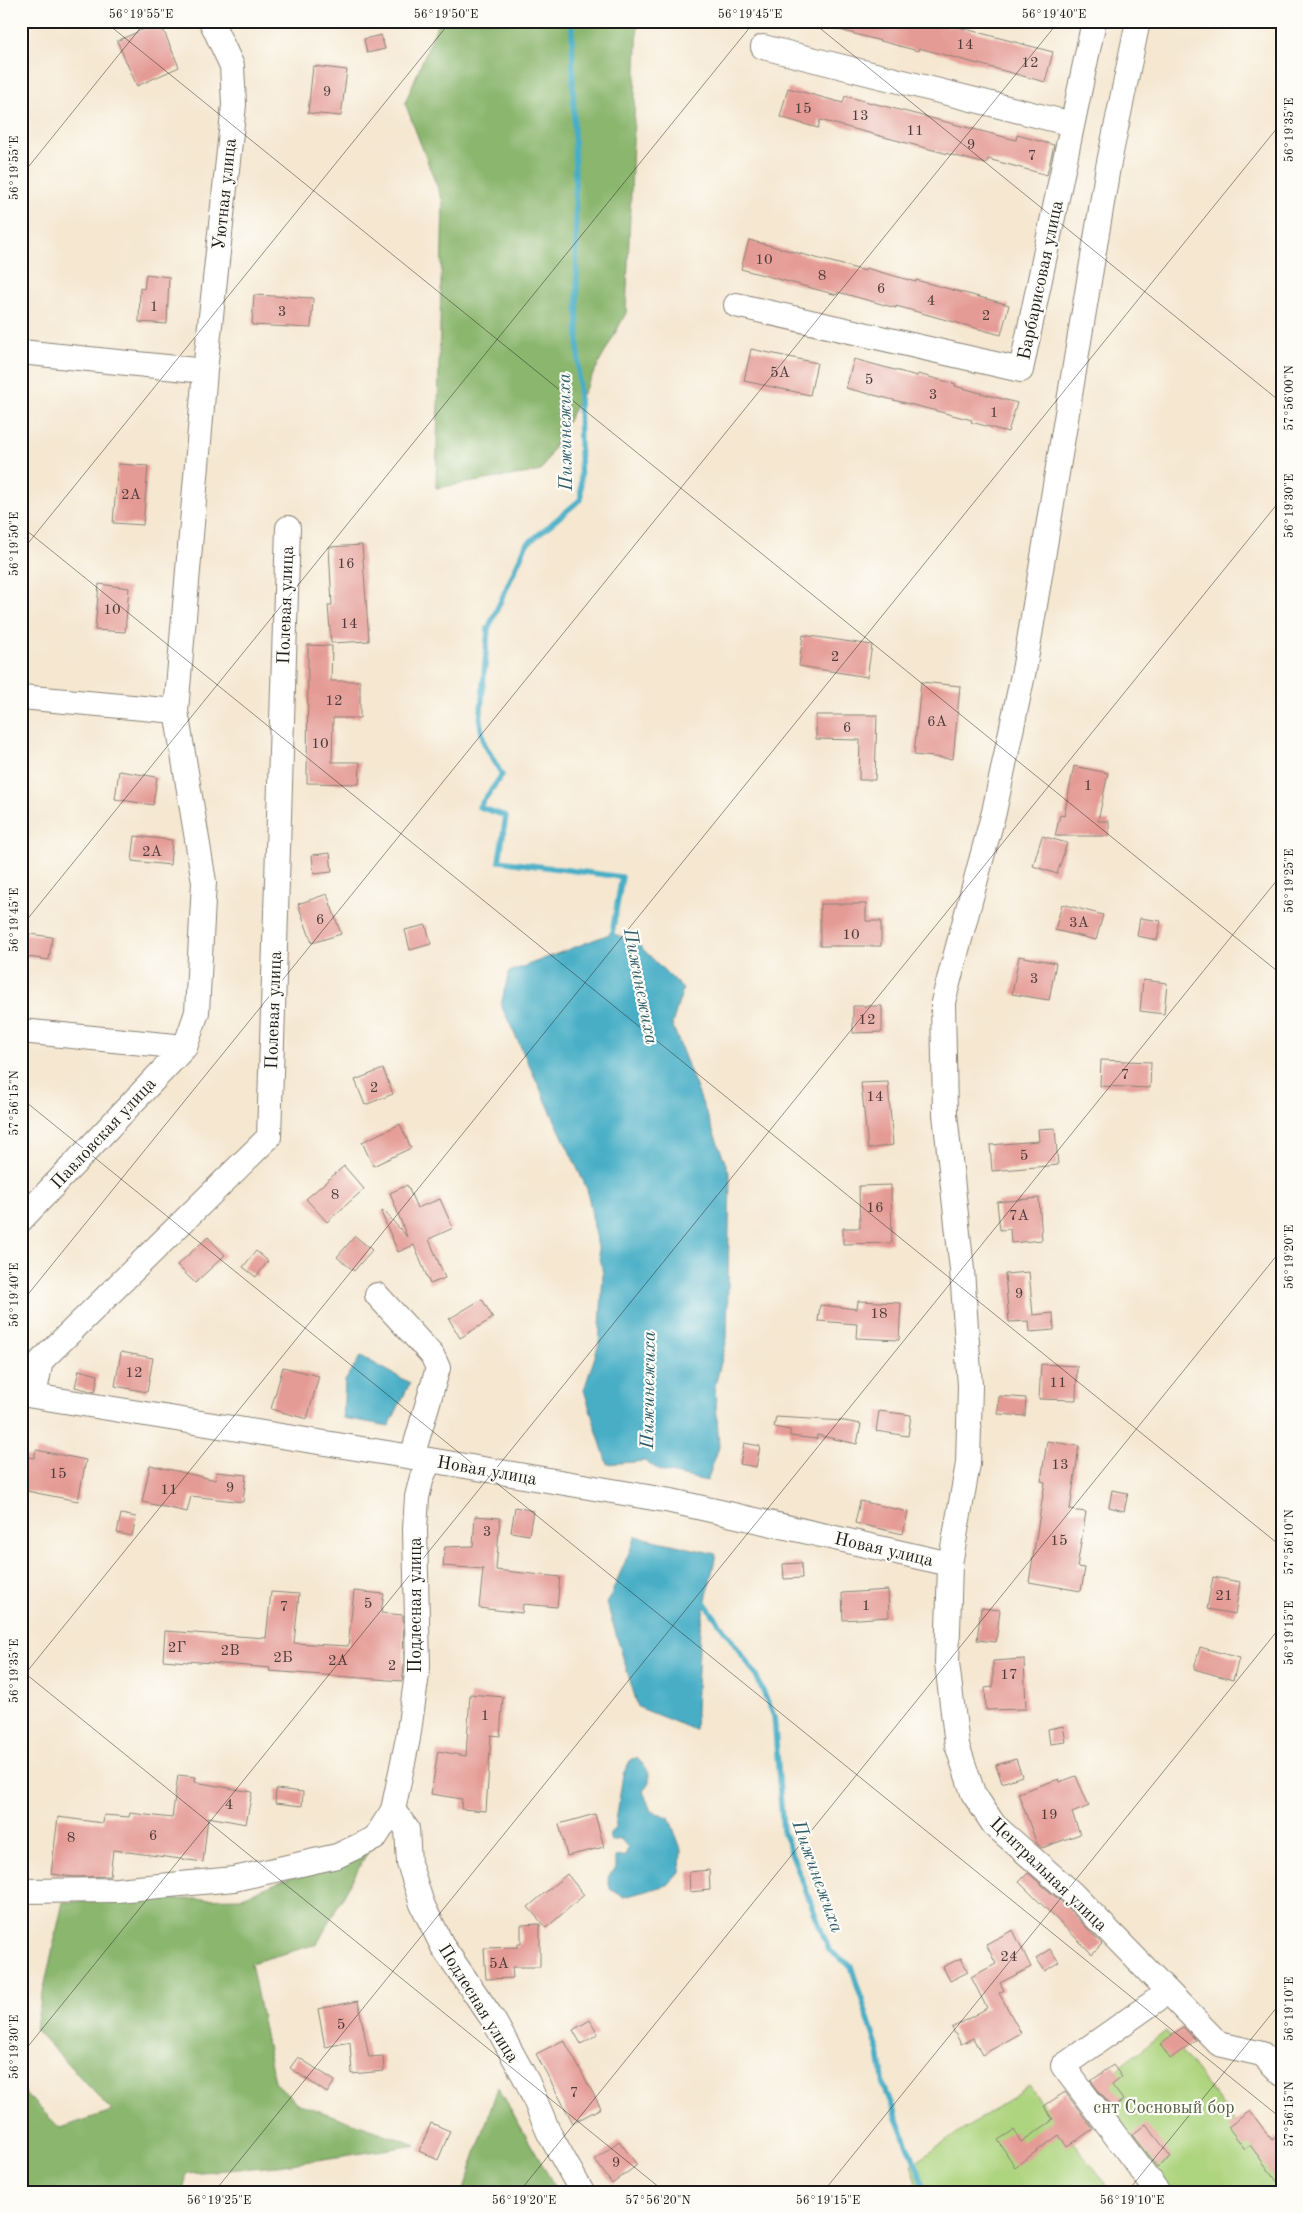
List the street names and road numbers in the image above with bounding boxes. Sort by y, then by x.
street label: Уютная улица [210,137,240,251]
street label: Барбарисовая улица [1015,199,1067,362]
street label: Полевая улица [275,545,297,665]
street label: Полевая улица [263,950,285,1070]
street label: Павловская улица [48,1075,160,1193]
street label: Новая улица [435,1453,538,1489]
street label: Новая улица [832,1530,935,1570]
street label: Подлесная улица [407,1537,425,1673]
street label: Центральная улица [986,1814,1110,1935]
street label: Подлесная улица [435,1941,522,2066]

